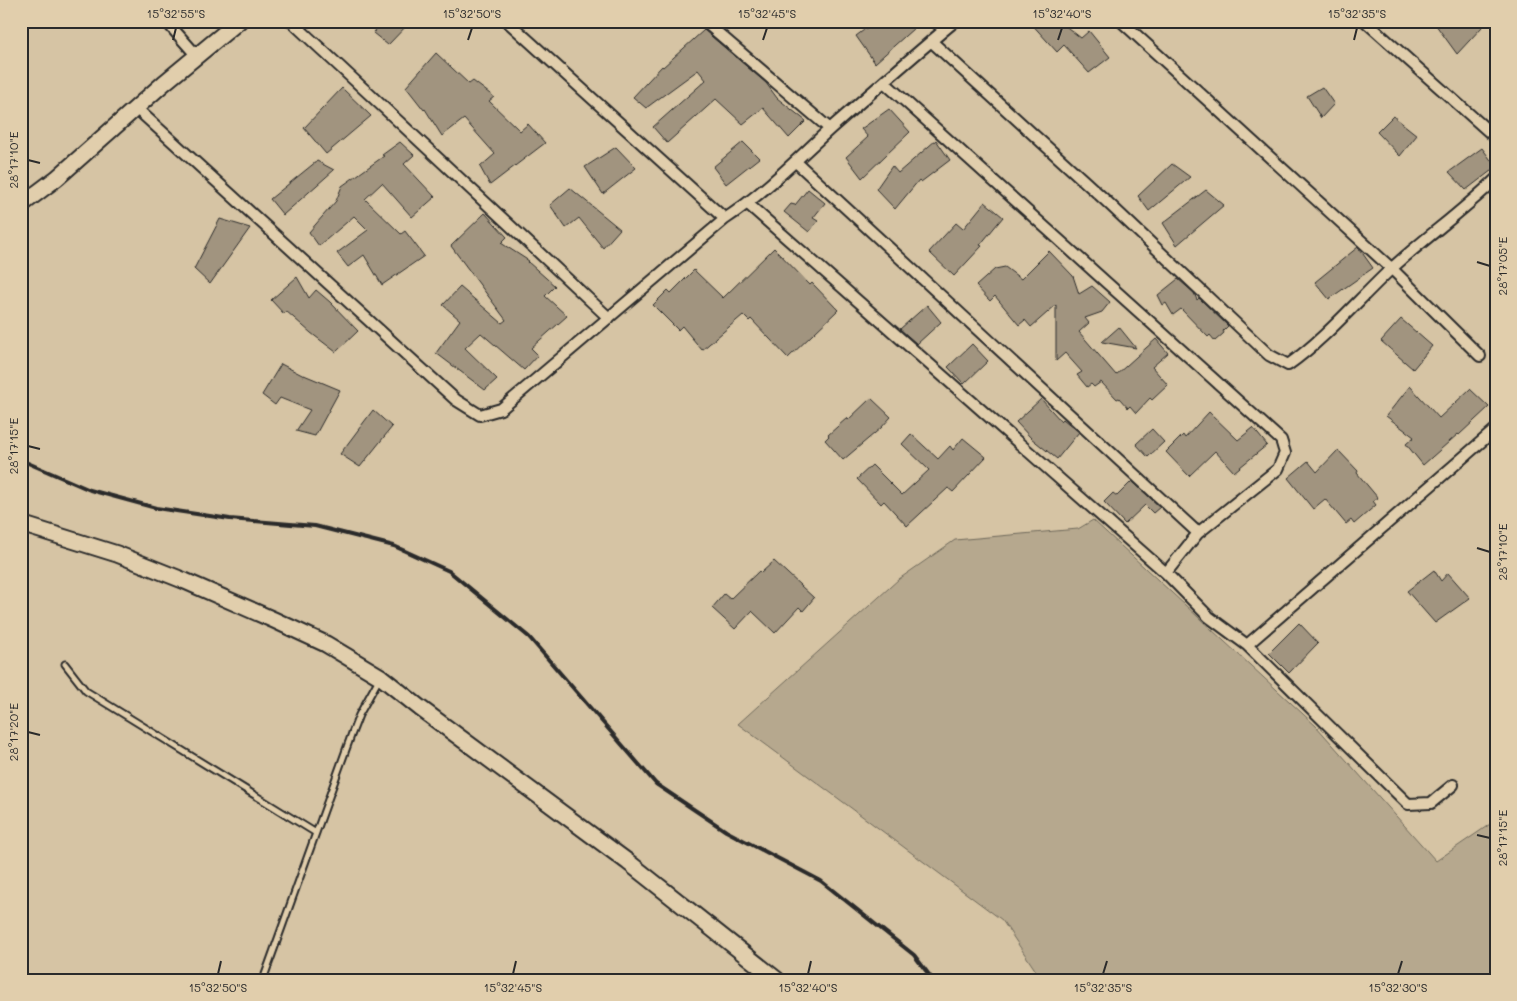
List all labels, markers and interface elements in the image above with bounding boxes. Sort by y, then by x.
text: 15°32'55"S [147,5,205,21]
text: 15°32'50"S [443,5,502,21]
text: 15°32'45"S [738,5,796,21]
text: 15°32'40"S [1033,5,1092,21]
text: 15°32'35"S [1328,5,1386,21]
text: 28°17'10"E [5,131,21,189]
text: 28°17'05"E [1494,236,1510,295]
text: 28°17'15"E [5,418,21,474]
text: 28°17'10"E [1494,523,1510,581]
text: 28°17'20"E [5,703,21,761]
text: 28°17'15"E [1494,810,1510,866]
text: 15°32'50"S [189,979,248,995]
text: 15°32'45"S [484,979,542,995]
text: 15°32'40"S [779,979,838,995]
text: 15°32'35"S [1074,979,1132,995]
text: 15°32'30"S [1369,979,1428,995]

